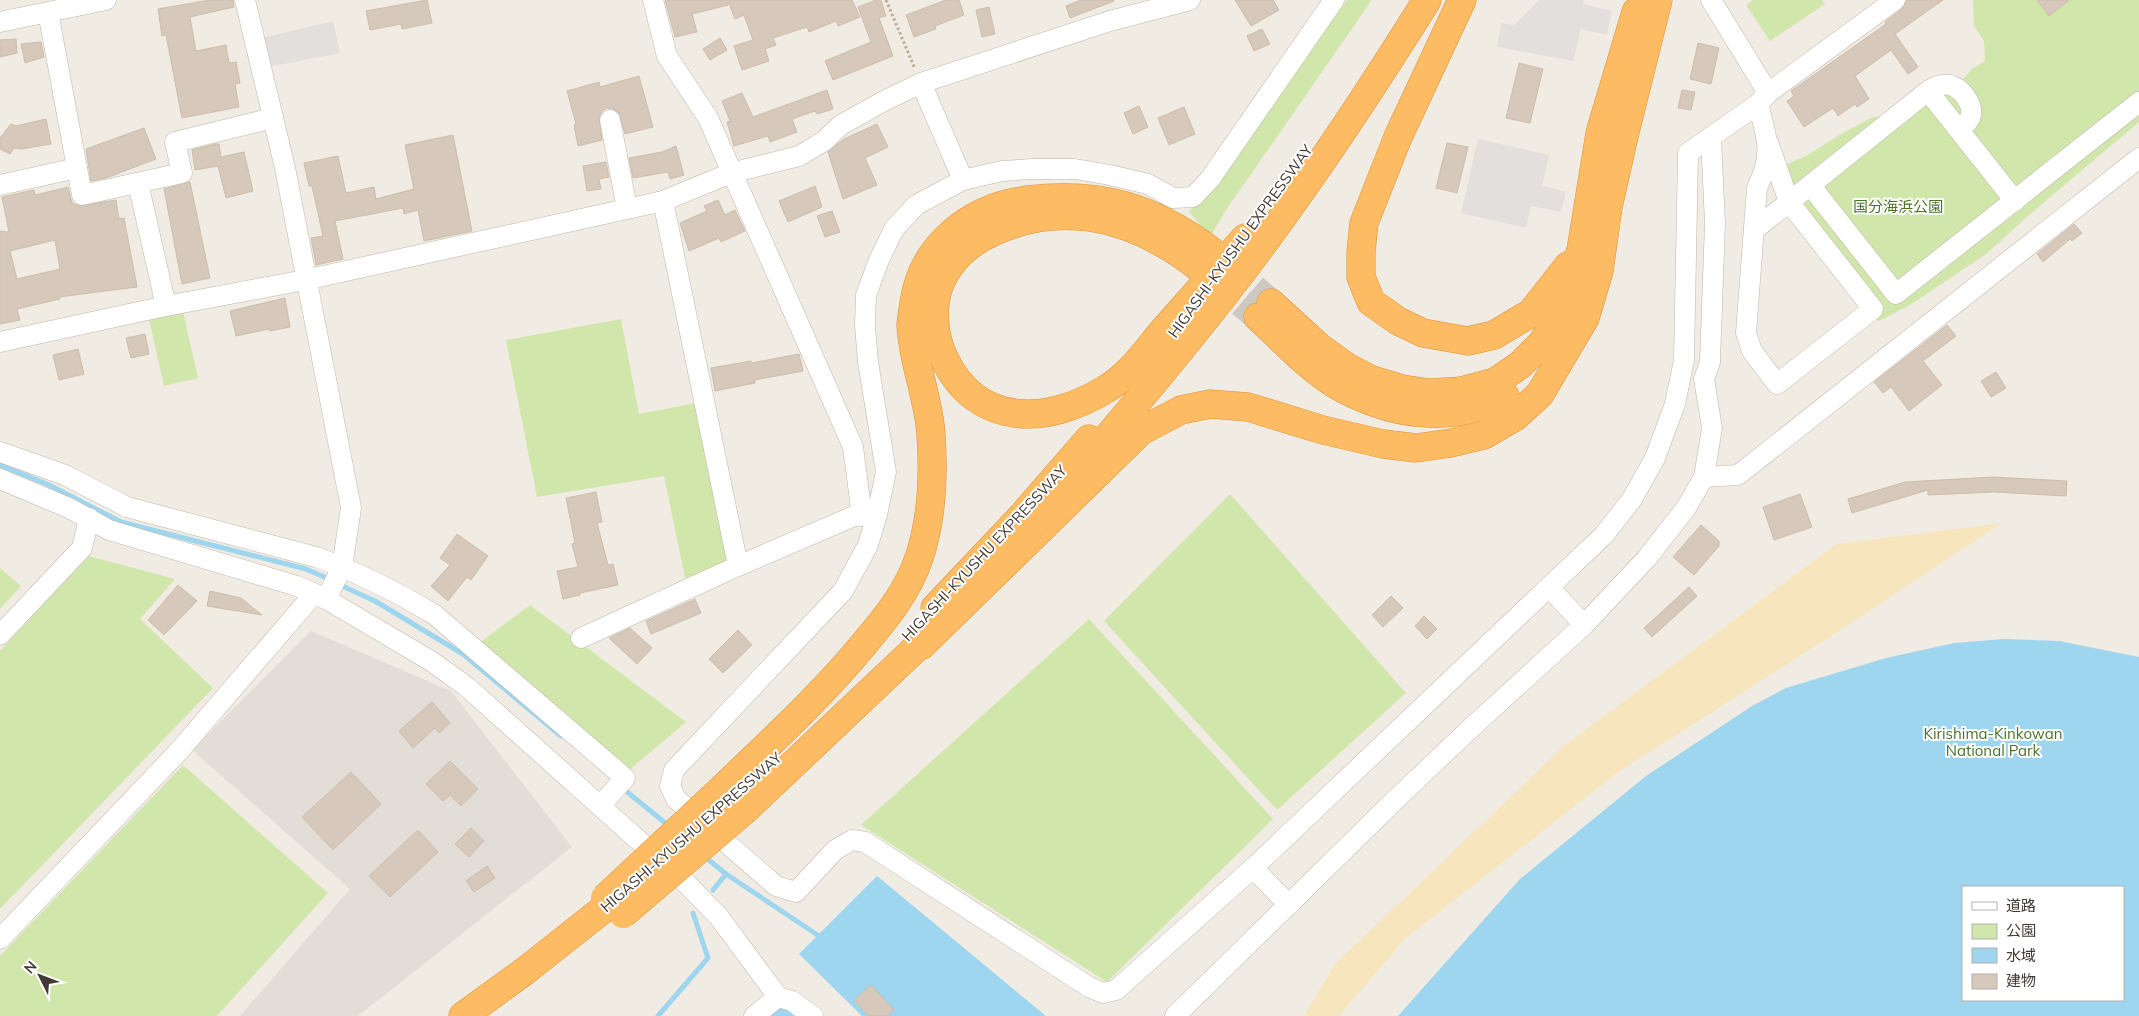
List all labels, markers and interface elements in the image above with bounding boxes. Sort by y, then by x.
street label: HIGASHI-KYUSHU EXPRESSWAY [1164,140,1317,341]
park label: 国分海浜公園 [1853,197,1943,216]
street label: HIGASHI-KYUSHU EXPRESSWAY [897,460,1071,645]
park label: Kirishima-Kinkowan National Park [1923,724,2063,760]
street label: HIGASHI-KYUSHU EXPRESSWAY [596,747,786,916]
legend [1962,886,2124,1001]
text: 道路 [2006,896,2036,915]
text: 公園 [2006,921,2036,940]
text: 水域 [2006,946,2036,965]
north arrow [15,951,65,1001]
text: N [20,957,41,977]
text: 建物 [2006,971,2036,990]

